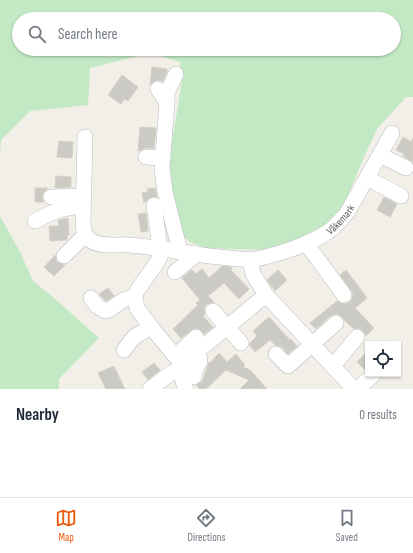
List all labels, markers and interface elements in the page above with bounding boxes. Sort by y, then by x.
search box [12,12,401,56]
icon: search [26,23,48,45]
text: Search here [58,25,118,44]
street label: Våkemark [324,202,358,238]
map controls [365,341,401,377]
button: locate [365,341,401,377]
text: Nearby [16,405,59,425]
text: 0 results [359,407,397,423]
tab: Map [55,507,77,544]
tab: Directions [188,507,225,544]
tab: Saved [336,507,358,544]

